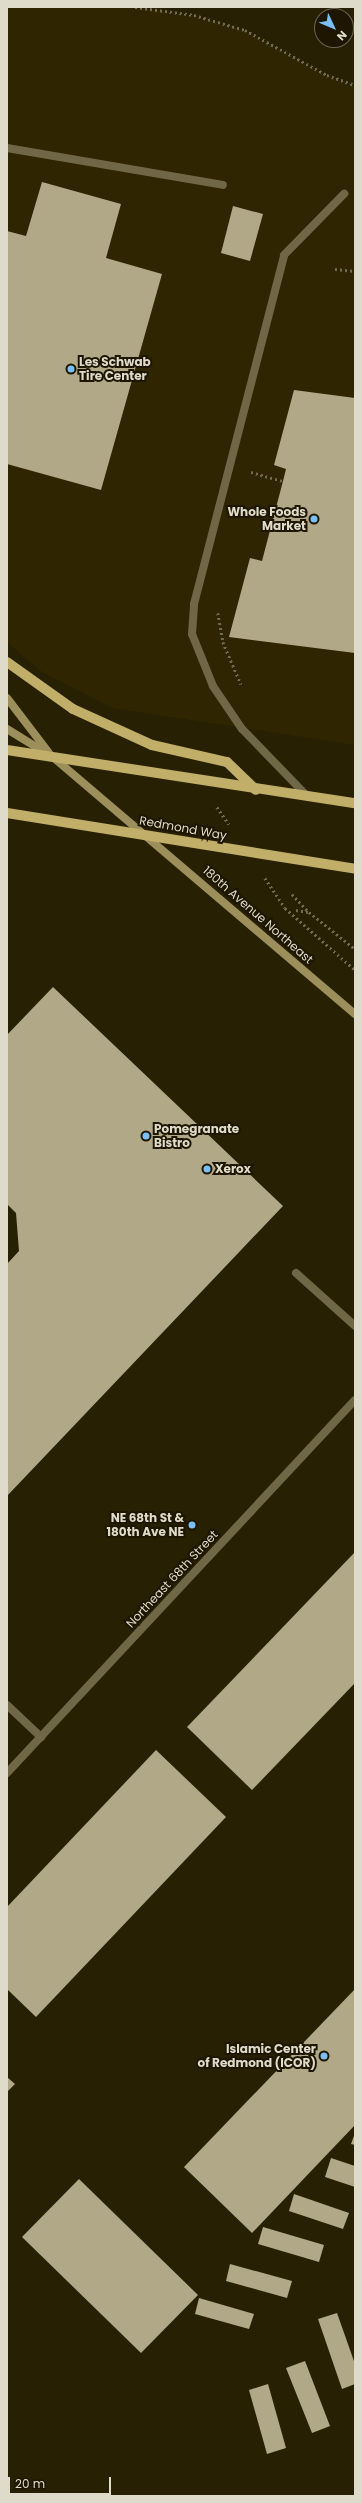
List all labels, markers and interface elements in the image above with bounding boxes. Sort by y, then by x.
north arrow [314,8,354,48]
text: N [333,27,351,44]
place label: Les Schwab Tire Center [79,355,151,383]
marker: Les Schwab Tire Center [66,364,76,374]
place label: Whole Foods Market [227,505,306,533]
marker: Whole Foods Market [309,514,319,524]
street label: Redmond Way [138,813,228,843]
street label: 180th Avenue Northeast [200,863,316,967]
place label: Pomegranate Bistro [154,1122,239,1150]
marker: Pomegranate Bistro [141,1131,151,1141]
place label: Xerox [215,1162,251,1176]
marker: Xerox [202,1164,212,1174]
place label: NE 68th St & 180th Ave NE [107,1511,184,1539]
marker: NE 68th St & 180th Ave NE [187,1520,197,1530]
street label: Northeast 68th Street [123,1527,221,1631]
place label: Islamic Center of Redmond (ICOR) [198,2042,316,2070]
marker: Islamic Center of Redmond (ICOR) [319,2051,329,2061]
scale bar [10,2469,113,2495]
text: 20 m [15,2475,45,2492]

